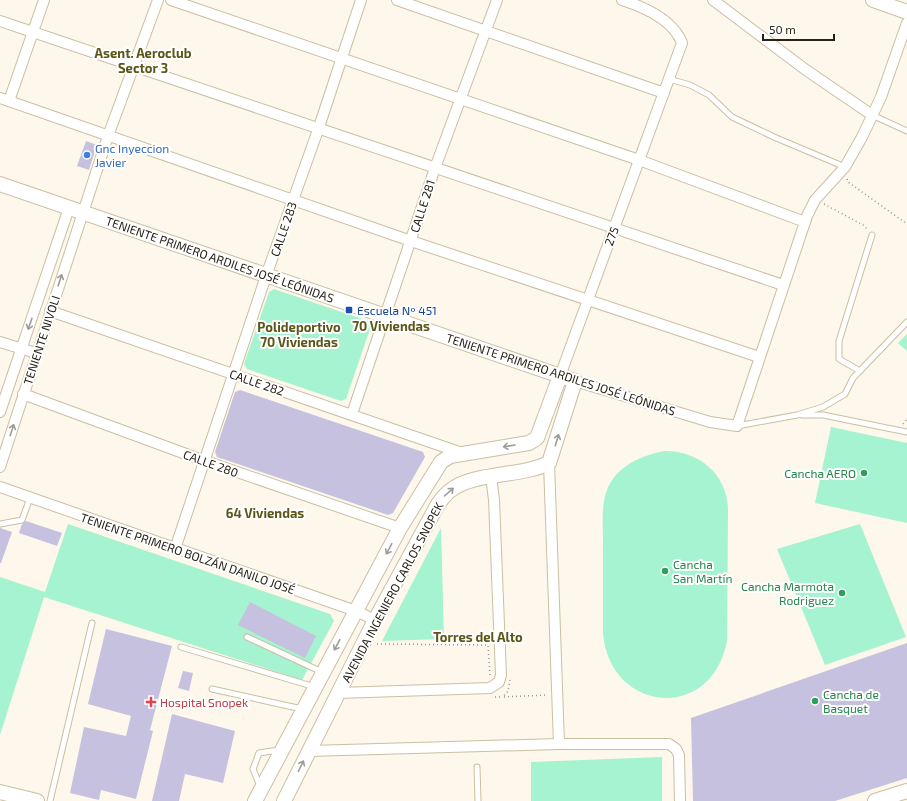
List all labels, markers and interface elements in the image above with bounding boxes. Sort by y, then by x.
scale bar [763,16,834,42]
text: 50 m [769,22,796,36]
district label: Asent. Aeroclub Sector 3 [95,45,192,76]
place label: Gnc Inyeccion Javier [95,141,169,169]
marker: Gnc Inyeccion Javier [82,150,92,160]
street label: CALLE 281 [407,178,437,234]
street label: CALLE 283 [267,200,299,258]
street label: TENIENTE PRIMERO ARDILES JOSÉ LEÓNIDAS [104,213,336,305]
street label: 275 [601,224,621,248]
one-way arrow [57,274,65,286]
street label: TENIENTE NIVOLI [20,294,62,386]
place label: Escuela Nº 451 [357,303,437,317]
marker: Escuela Nº 451 [344,305,354,315]
one-way arrow [26,318,33,331]
district label: 70 Viviendas [352,318,430,334]
district label: Polideportivo 70 Viviendas [257,319,341,350]
street label: TENIENTE PRIMERO ARDILES JOSÉ LEÓNIDAS [445,330,678,418]
street label: CALLE 282 [228,366,286,398]
one-way arrow [9,424,16,437]
one-way arrow [554,434,561,447]
one-way arrow [503,443,516,451]
street label: CALLE 280 [182,447,240,479]
place label: Cancha AERO [784,466,856,480]
marker: Cancha AERO [859,468,869,478]
one-way arrow [444,488,454,497]
street label: AVENIDA INGENIERO CARLOS SNOPEK [338,500,446,684]
district label: 64 Viviendas [226,505,304,521]
street label: TENIENTE PRIMERO BOLZÁN DANILO JOSÉ [79,510,297,596]
one-way arrow [385,543,392,555]
place label: Cancha San Martín [673,557,732,585]
marker: Cancha San Martín [660,566,670,576]
place label: Cancha Marmota Rodriguez [741,579,834,607]
marker: Cancha Marmota Rodriguez [837,588,847,598]
district label: Torres del Alto [433,629,523,645]
one-way arrow [333,639,341,651]
place label: Cancha de Basquet [823,687,879,715]
place label: Hospital Snopek [160,695,248,709]
marker: Hospital Snopek [145,696,157,708]
marker: Cancha de Basquet [810,696,820,706]
one-way arrow [298,760,305,772]

